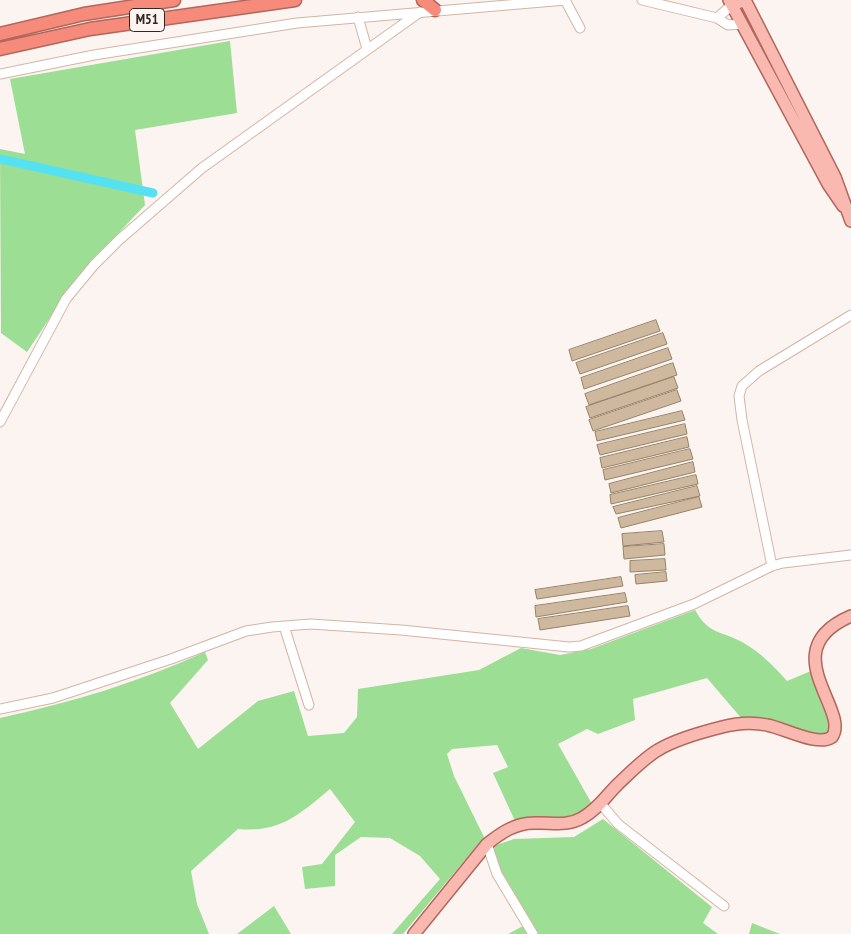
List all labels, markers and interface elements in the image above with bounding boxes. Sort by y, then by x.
road number: M51 [130,8,164,32]

